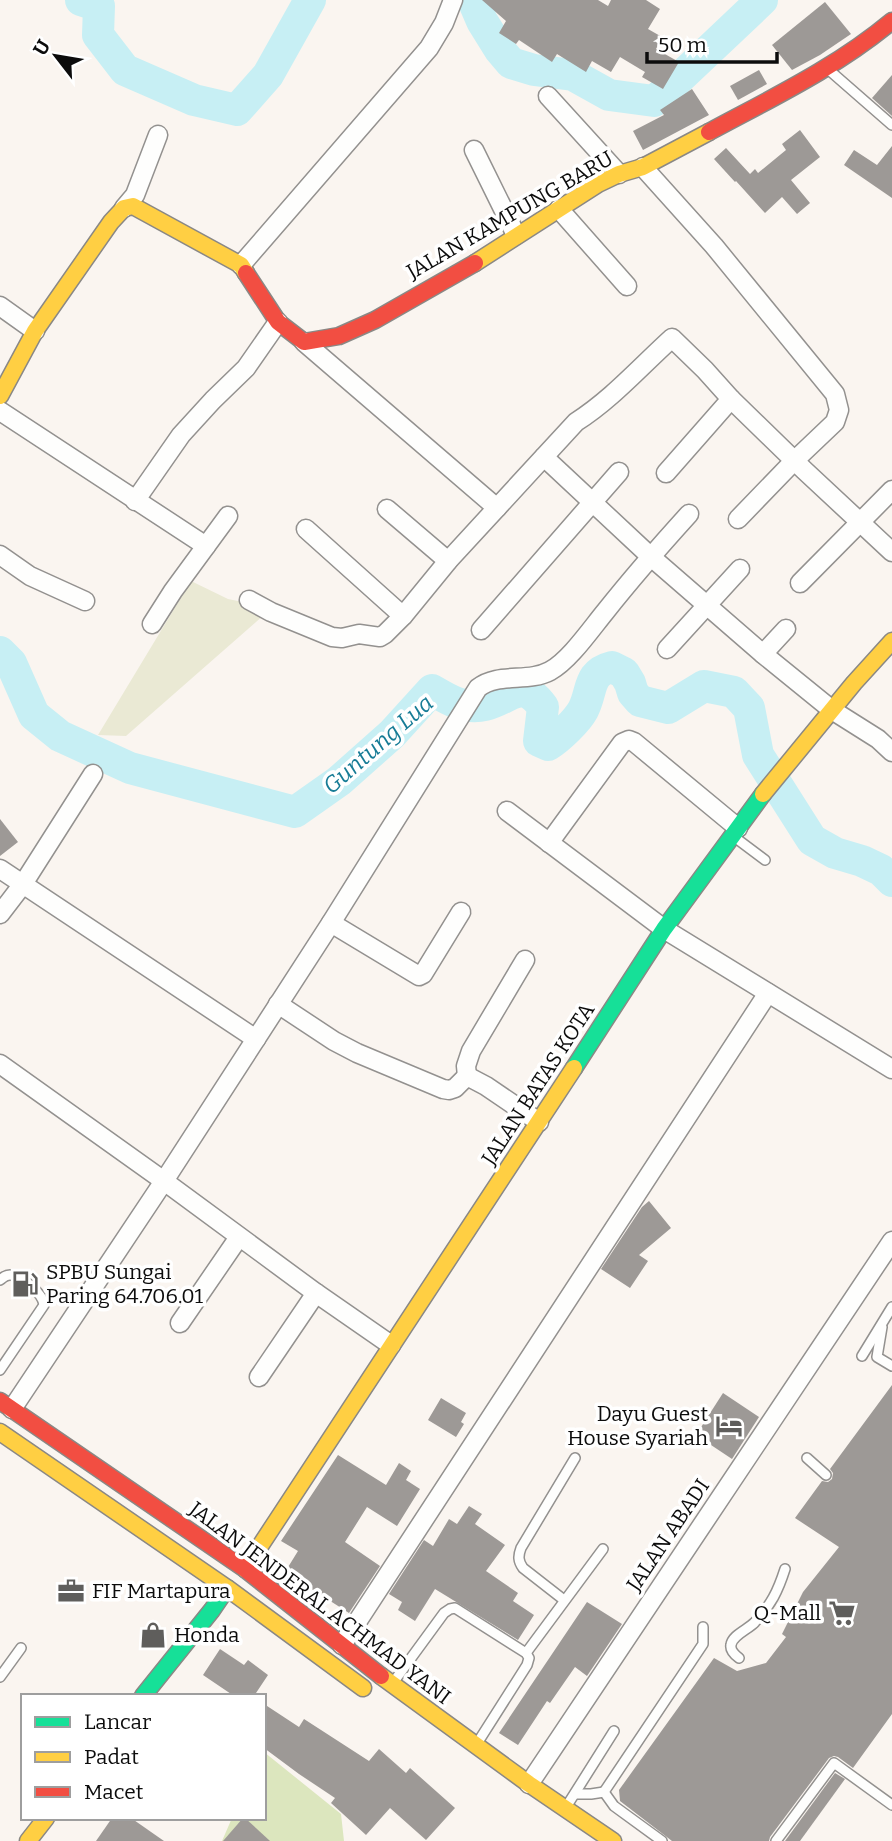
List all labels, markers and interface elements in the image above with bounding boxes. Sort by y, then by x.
north arrow [21,21,91,91]
scale bar [647,21,776,65]
text: 50 m [658,32,707,58]
text: U [28,36,55,59]
street label: JALAN KAMPUNG BARU [401,145,618,285]
water label: Guntung Lua [317,689,439,799]
street label: JALAN BATAS KOTA [475,998,600,1171]
place label: SPBU Sungai Paring 64.706.01 [46,1259,204,1309]
fuel station icon: SPBU Sungai Paring 64.706.01 [10,1269,40,1299]
place label: Dayu Guest House Syariah [567,1401,708,1451]
hotel icon: Dayu Guest House Syariah [714,1411,744,1441]
street label: JALAN ABADI [620,1474,715,1597]
street label: JALAN JENDERAL ACHMAD YANI [183,1495,456,1710]
office icon: FIF Martapura [56,1576,86,1606]
place label: FIF Martapura [92,1578,231,1604]
supermarket icon: Q-Mall [827,1598,857,1628]
place label: Q-Mall [754,1600,821,1626]
shop icon: Honda [138,1620,168,1650]
place label: Honda [174,1622,240,1648]
legend [21,1694,266,1820]
text: Lancar [84,1709,151,1735]
text: Padat [84,1744,139,1770]
text: Macet [84,1779,144,1805]

